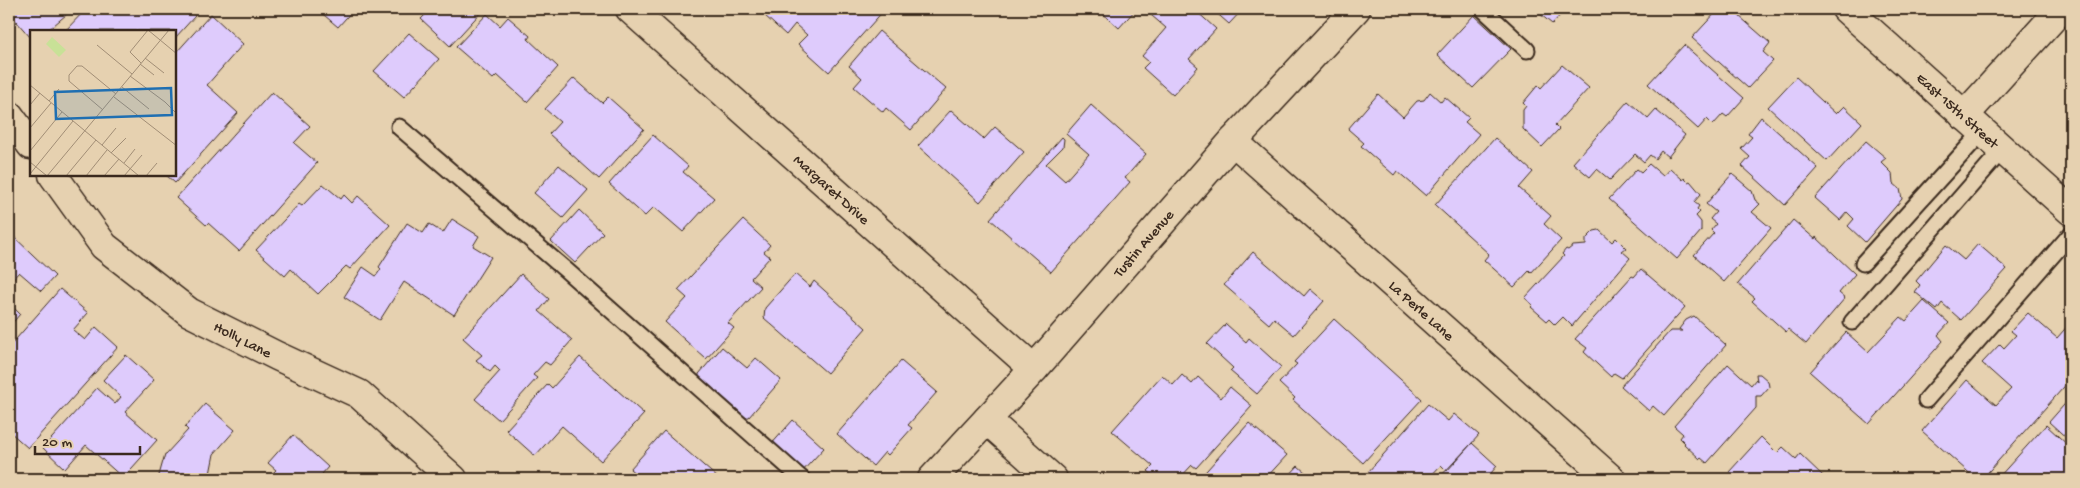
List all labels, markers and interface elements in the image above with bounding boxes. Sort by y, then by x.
inset map [30,30,176,176]
street label: East 15th Street [1912,70,2003,154]
street label: Margaret Drive [789,152,873,230]
street label: Tustin Avenue [1110,207,1179,282]
street label: La Perle Lane [1384,277,1457,346]
street label: Holly Lane [210,319,274,363]
scale bar [35,423,140,455]
text: 20 m [42,434,72,452]

